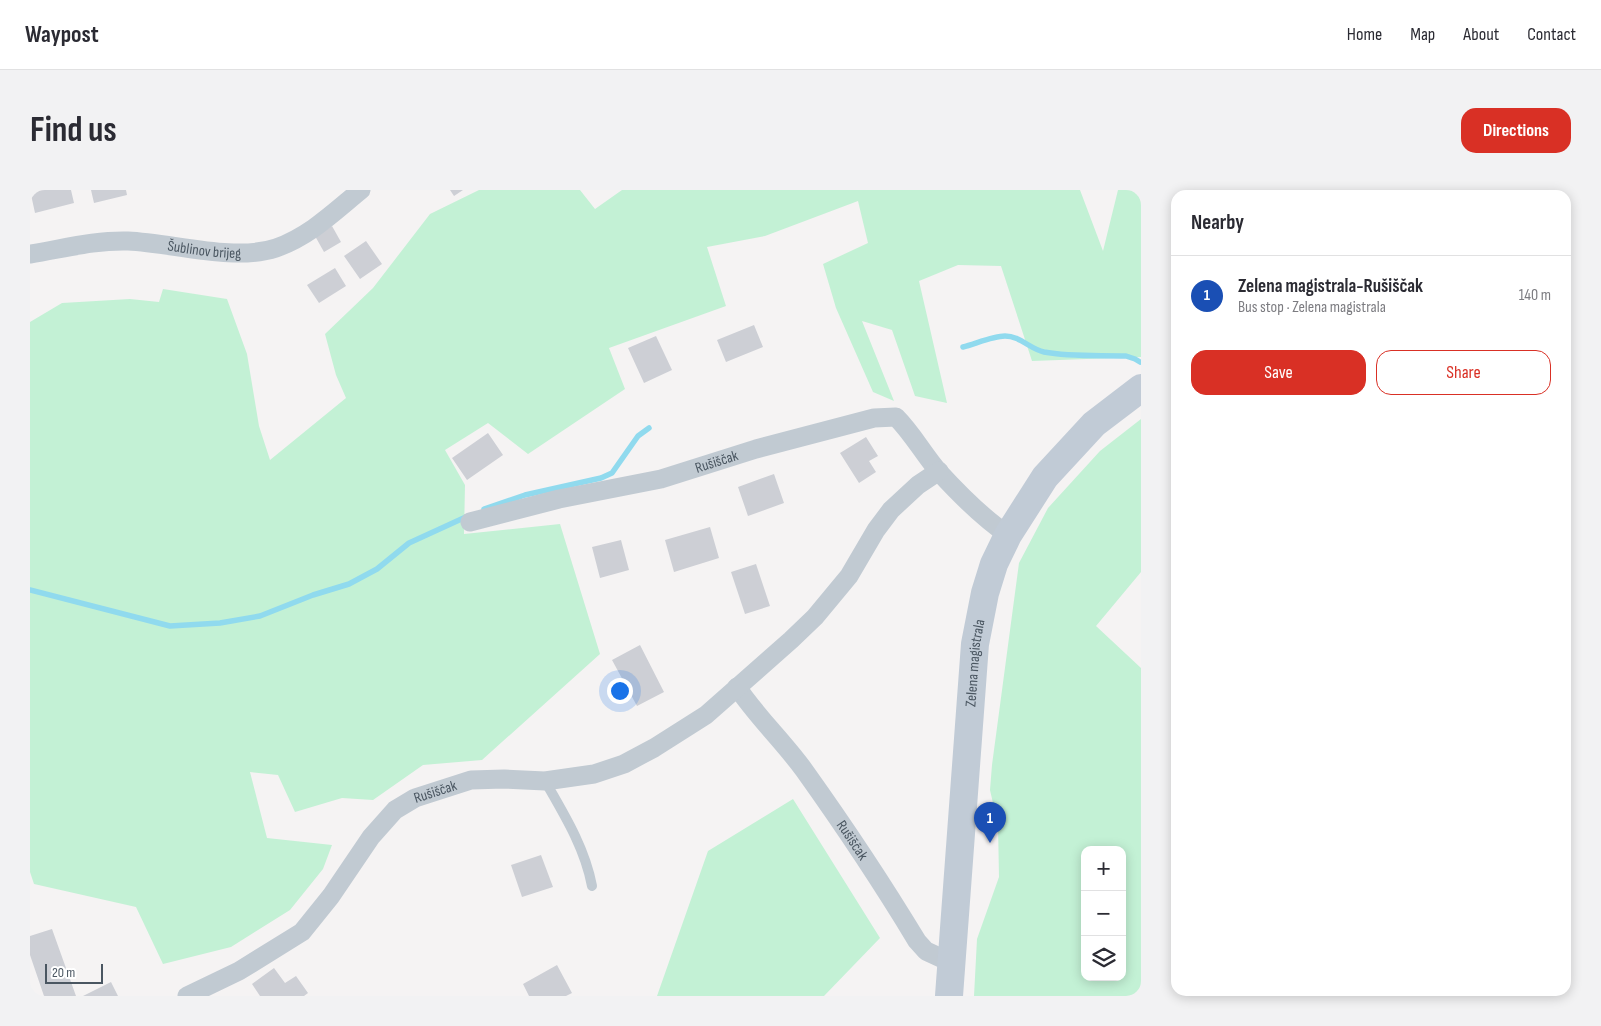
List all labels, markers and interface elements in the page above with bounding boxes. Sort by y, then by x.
text: Waypost [25,20,99,49]
text: Home [1347,24,1382,45]
text: Map [1410,24,1435,45]
text: About [1463,24,1499,45]
text: Contact [1527,24,1576,45]
button: Directions [1461,108,1571,153]
text: Find us [30,109,117,152]
text: Nearby [1191,210,1244,235]
street label: Šublinov brijeg [166,236,241,263]
text: Zelena magistrala-Rušiščak [1238,275,1423,298]
text: 1 [1204,286,1210,305]
text: 140 m [1519,286,1551,305]
text: Bus stop · Zelena magistrala [1238,298,1386,317]
button: Save [1191,350,1366,395]
button: Share [1376,350,1551,395]
street label: Rušiščak [693,446,741,477]
street label: Zelena magistrala [961,617,989,707]
your location [607,678,633,704]
street label: Rušiščak [411,776,459,807]
pin: 1 [974,802,1006,843]
street label: Rušiščak [832,816,873,864]
map controls [1081,846,1126,981]
button: + [1081,846,1126,891]
button: − [1081,891,1126,936]
button: layers [1081,936,1126,981]
scale bar [45,961,102,984]
text: 20 m [52,964,75,981]

